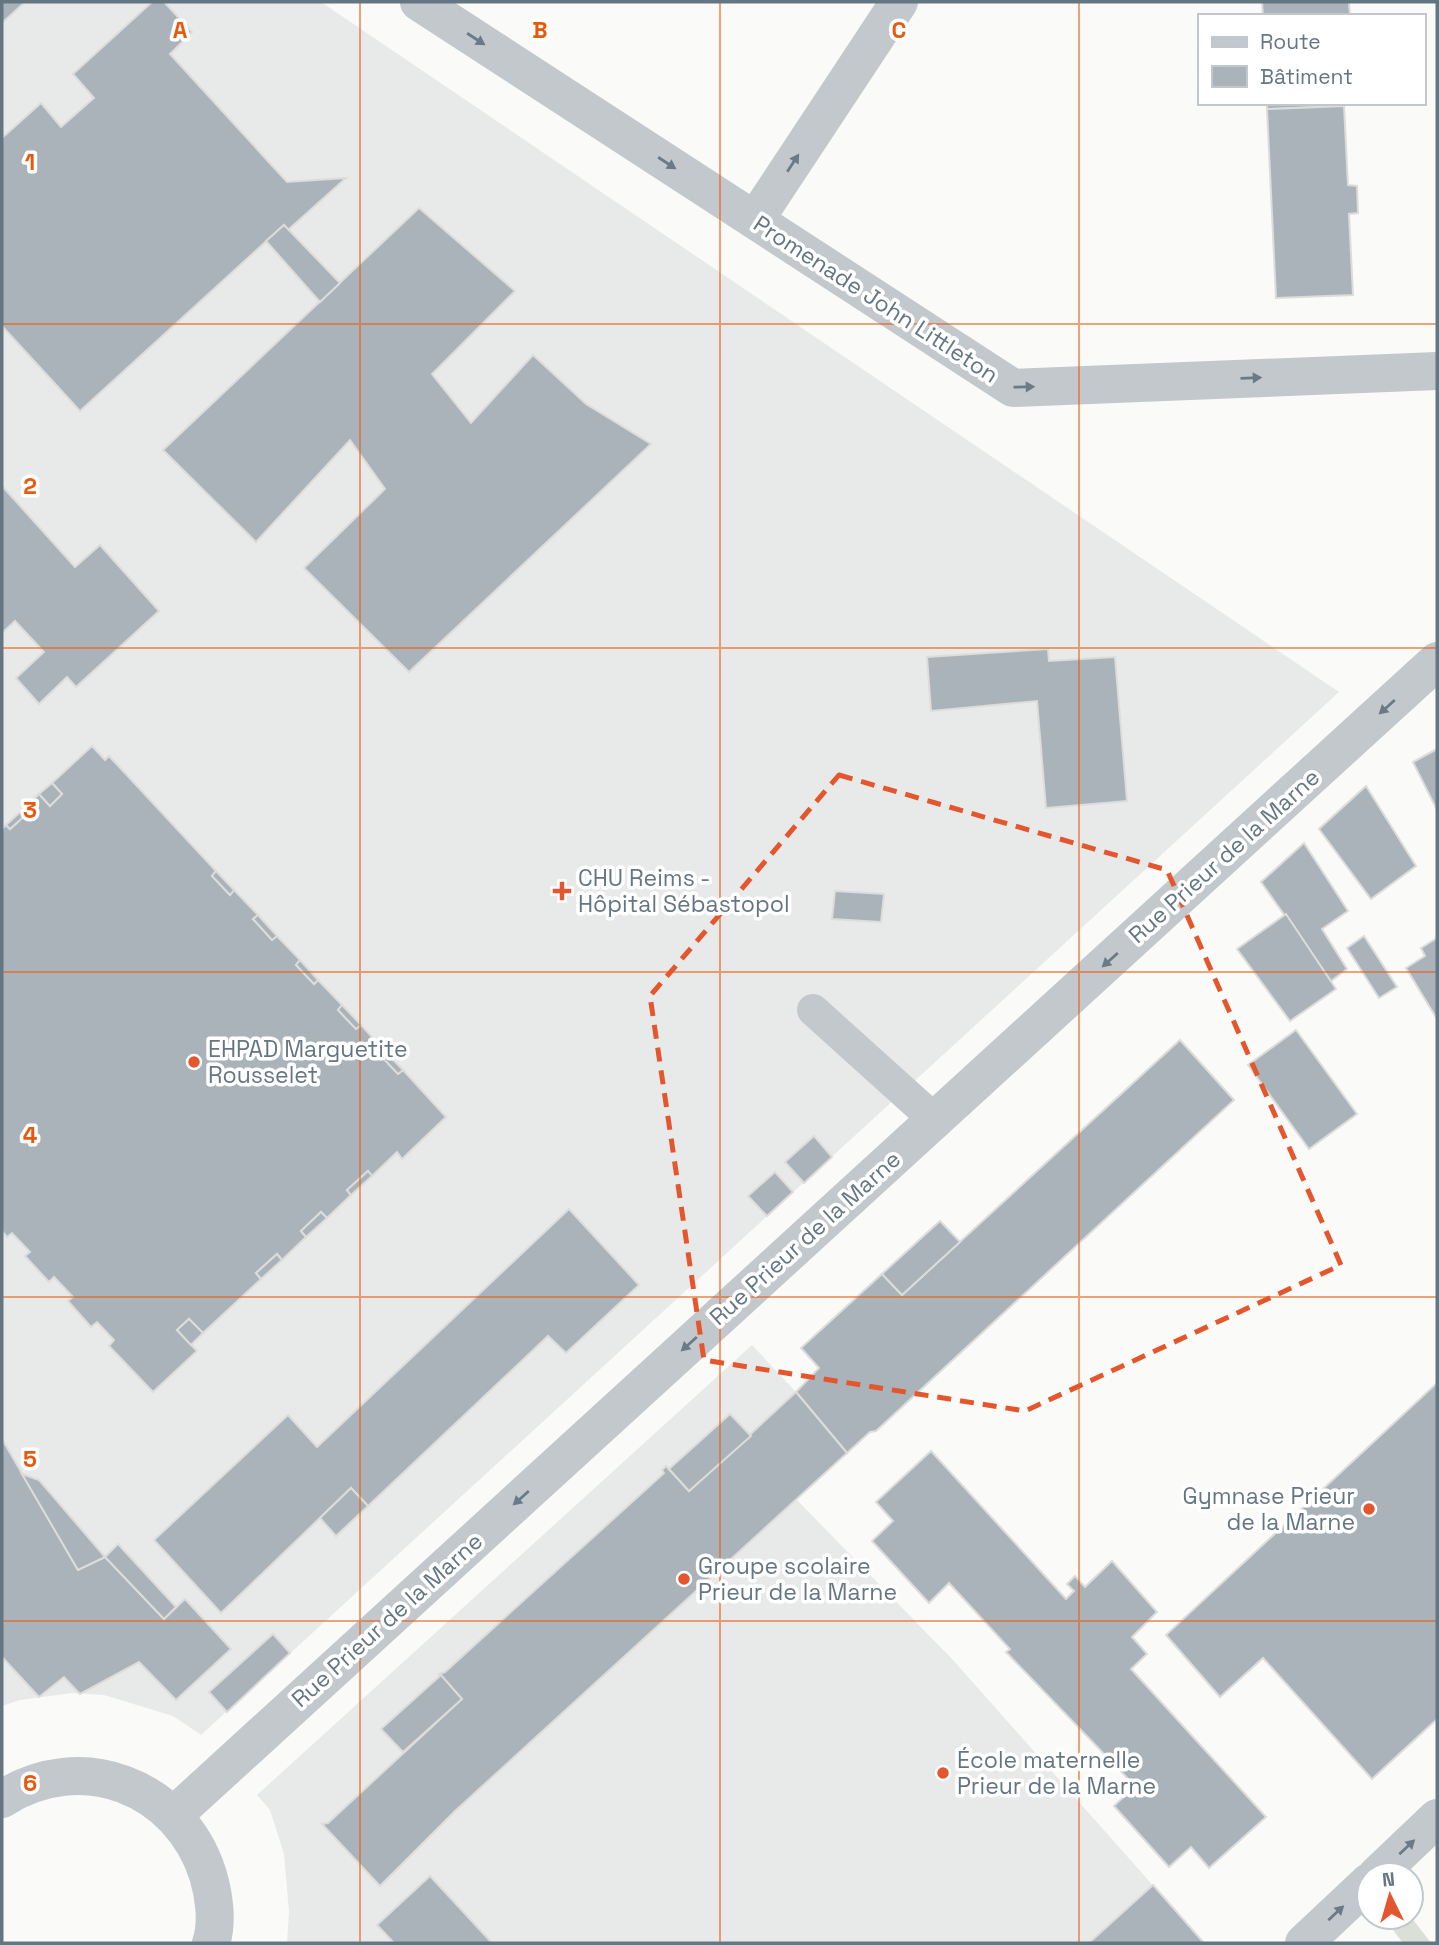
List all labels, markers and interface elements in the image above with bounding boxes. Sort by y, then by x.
legend [1198,14,1425,105]
text: A [173,15,188,45]
text: B [532,15,548,45]
text: C [892,15,906,45]
text: Route [1260,28,1321,55]
one-way arrow [467,32,486,45]
text: Bâtiment [1260,63,1353,90]
text: 1 [25,147,35,177]
one-way arrow [786,154,800,172]
one-way arrow [658,156,676,170]
street label: Promenade John Littleton [748,209,1004,389]
one-way arrow [1241,373,1263,384]
one-way arrow [1013,381,1035,393]
text: 2 [23,471,37,501]
one-way arrow [1379,699,1396,715]
street label: Rue Prieur de la Marne [1122,762,1326,950]
text: 3 [23,795,37,825]
place label: CHU Reims - Hôpital Sébastopol [578,863,790,919]
marker: CHU Reims - Hôpital Sébastopol [552,881,572,901]
one-way arrow [1102,951,1119,967]
place label: EHPAD Marguetite Rousselet [208,1034,408,1090]
marker: EHPAD Marguetite Rousselet [186,1054,202,1070]
text: 4 [23,1120,38,1150]
street label: Rue Prieur de la Marne [703,1144,907,1332]
one-way arrow [681,1336,698,1352]
text: 5 [23,1444,37,1474]
place label: Gymnase Prieur de la Marne [1183,1481,1355,1537]
one-way arrow [513,1489,530,1505]
marker: Gymnase Prieur de la Marne [1361,1501,1377,1517]
street label: Rue Prieur de la Marne [285,1526,489,1714]
place label: Groupe scolaire Prieur de la Marne [698,1551,897,1607]
marker: Groupe scolaire Prieur de la Marne [676,1571,692,1587]
place label: École maternelle Prieur de la Marne [957,1745,1156,1801]
marker: École maternelle Prieur de la Marne [935,1765,951,1781]
text: 6 [23,1768,37,1798]
one-way arrow [1398,1839,1415,1855]
north arrow [1355,1861,1425,1931]
text: N [1381,1867,1396,1893]
one-way arrow [1327,1905,1344,1921]

